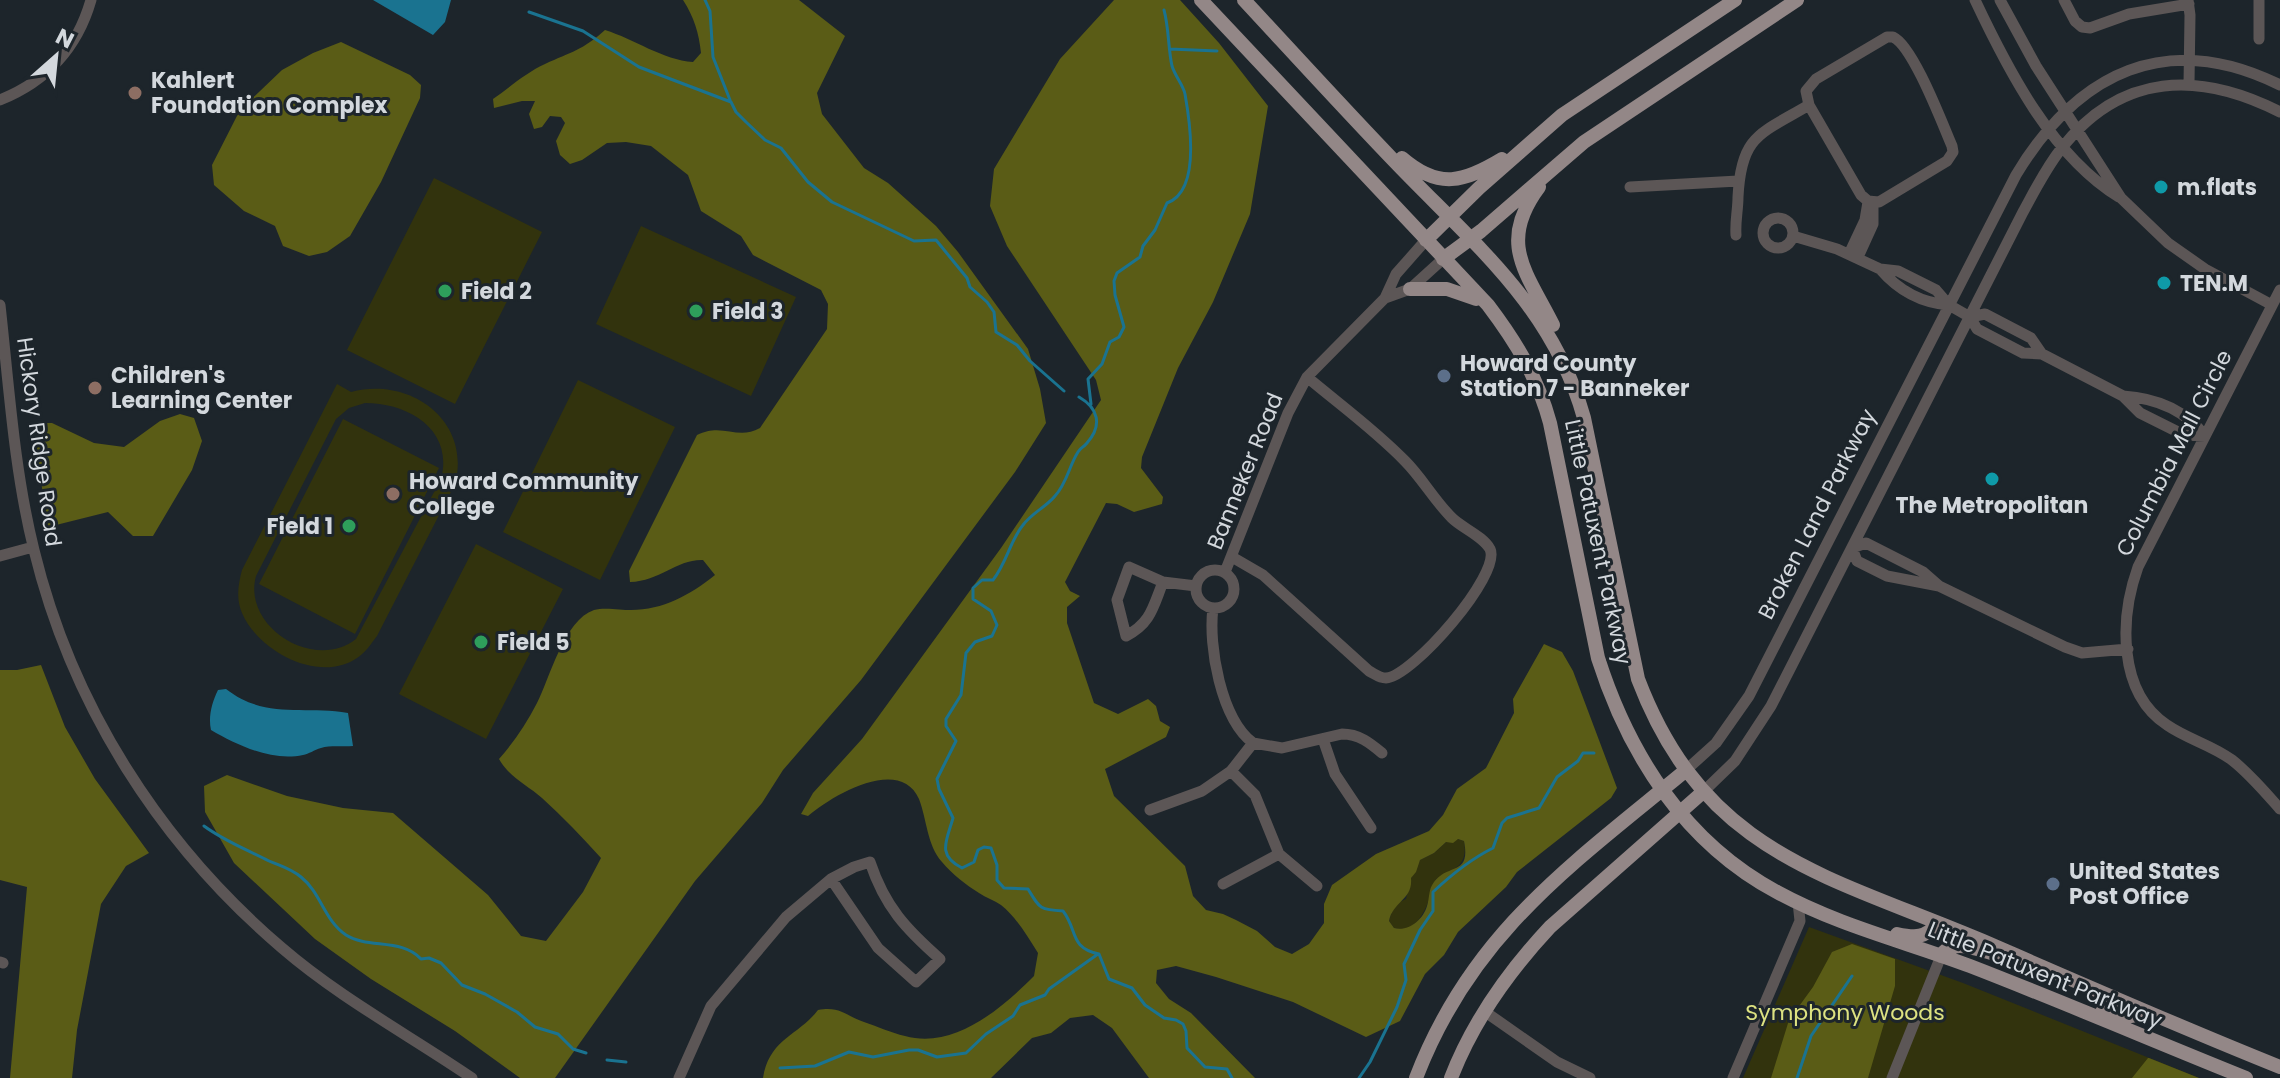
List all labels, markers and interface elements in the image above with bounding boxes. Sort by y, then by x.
north arrow [16,16,96,96]
text: N [50,21,79,56]
place label: Kahlert Foundation Complex [151,65,388,121]
marker: Kahlert Foundation Complex [126,84,144,102]
place label: m.flats [2177,172,2257,203]
marker: m.flats [2152,178,2170,196]
place label: TEN.M [2180,268,2248,299]
marker: TEN.M [2155,274,2173,292]
place label: Field 2 [461,276,532,307]
marker: Field 2 [436,282,454,300]
place label: Field 3 [712,296,783,327]
marker: Field 3 [687,302,705,320]
street label: Hickory Ridge Road [9,335,69,549]
street label: Columbia Mall Circle [2108,344,2240,562]
place label: Howard County Station 7 - Banneker [1460,348,1689,404]
place label: Children's Learning Center [111,360,292,416]
marker: Howard County Station 7 - Banneker [1435,367,1453,385]
marker: Children's Learning Center [86,379,104,397]
street label: Banneker Road [1199,388,1291,554]
street label: Broken Land Parkway [1750,403,1884,625]
street label: Little Patuxent Parkway [1557,416,1639,668]
place label: Howard Community College [409,466,639,522]
marker: The Metropolitan [1983,470,2001,488]
marker: Howard Community College [384,485,402,503]
place label: The Metropolitan [1896,490,2088,521]
place label: Field 1 [267,511,333,542]
marker: Field 1 [340,517,358,535]
place label: Field 5 [497,627,569,658]
marker: Field 5 [472,633,490,651]
place label: United States Post Office [2069,856,2220,912]
marker: United States Post Office [2044,875,2062,893]
street label: Little Patuxent Parkway [1923,914,2167,1036]
park label: Symphony Woods [1745,997,1945,1028]

